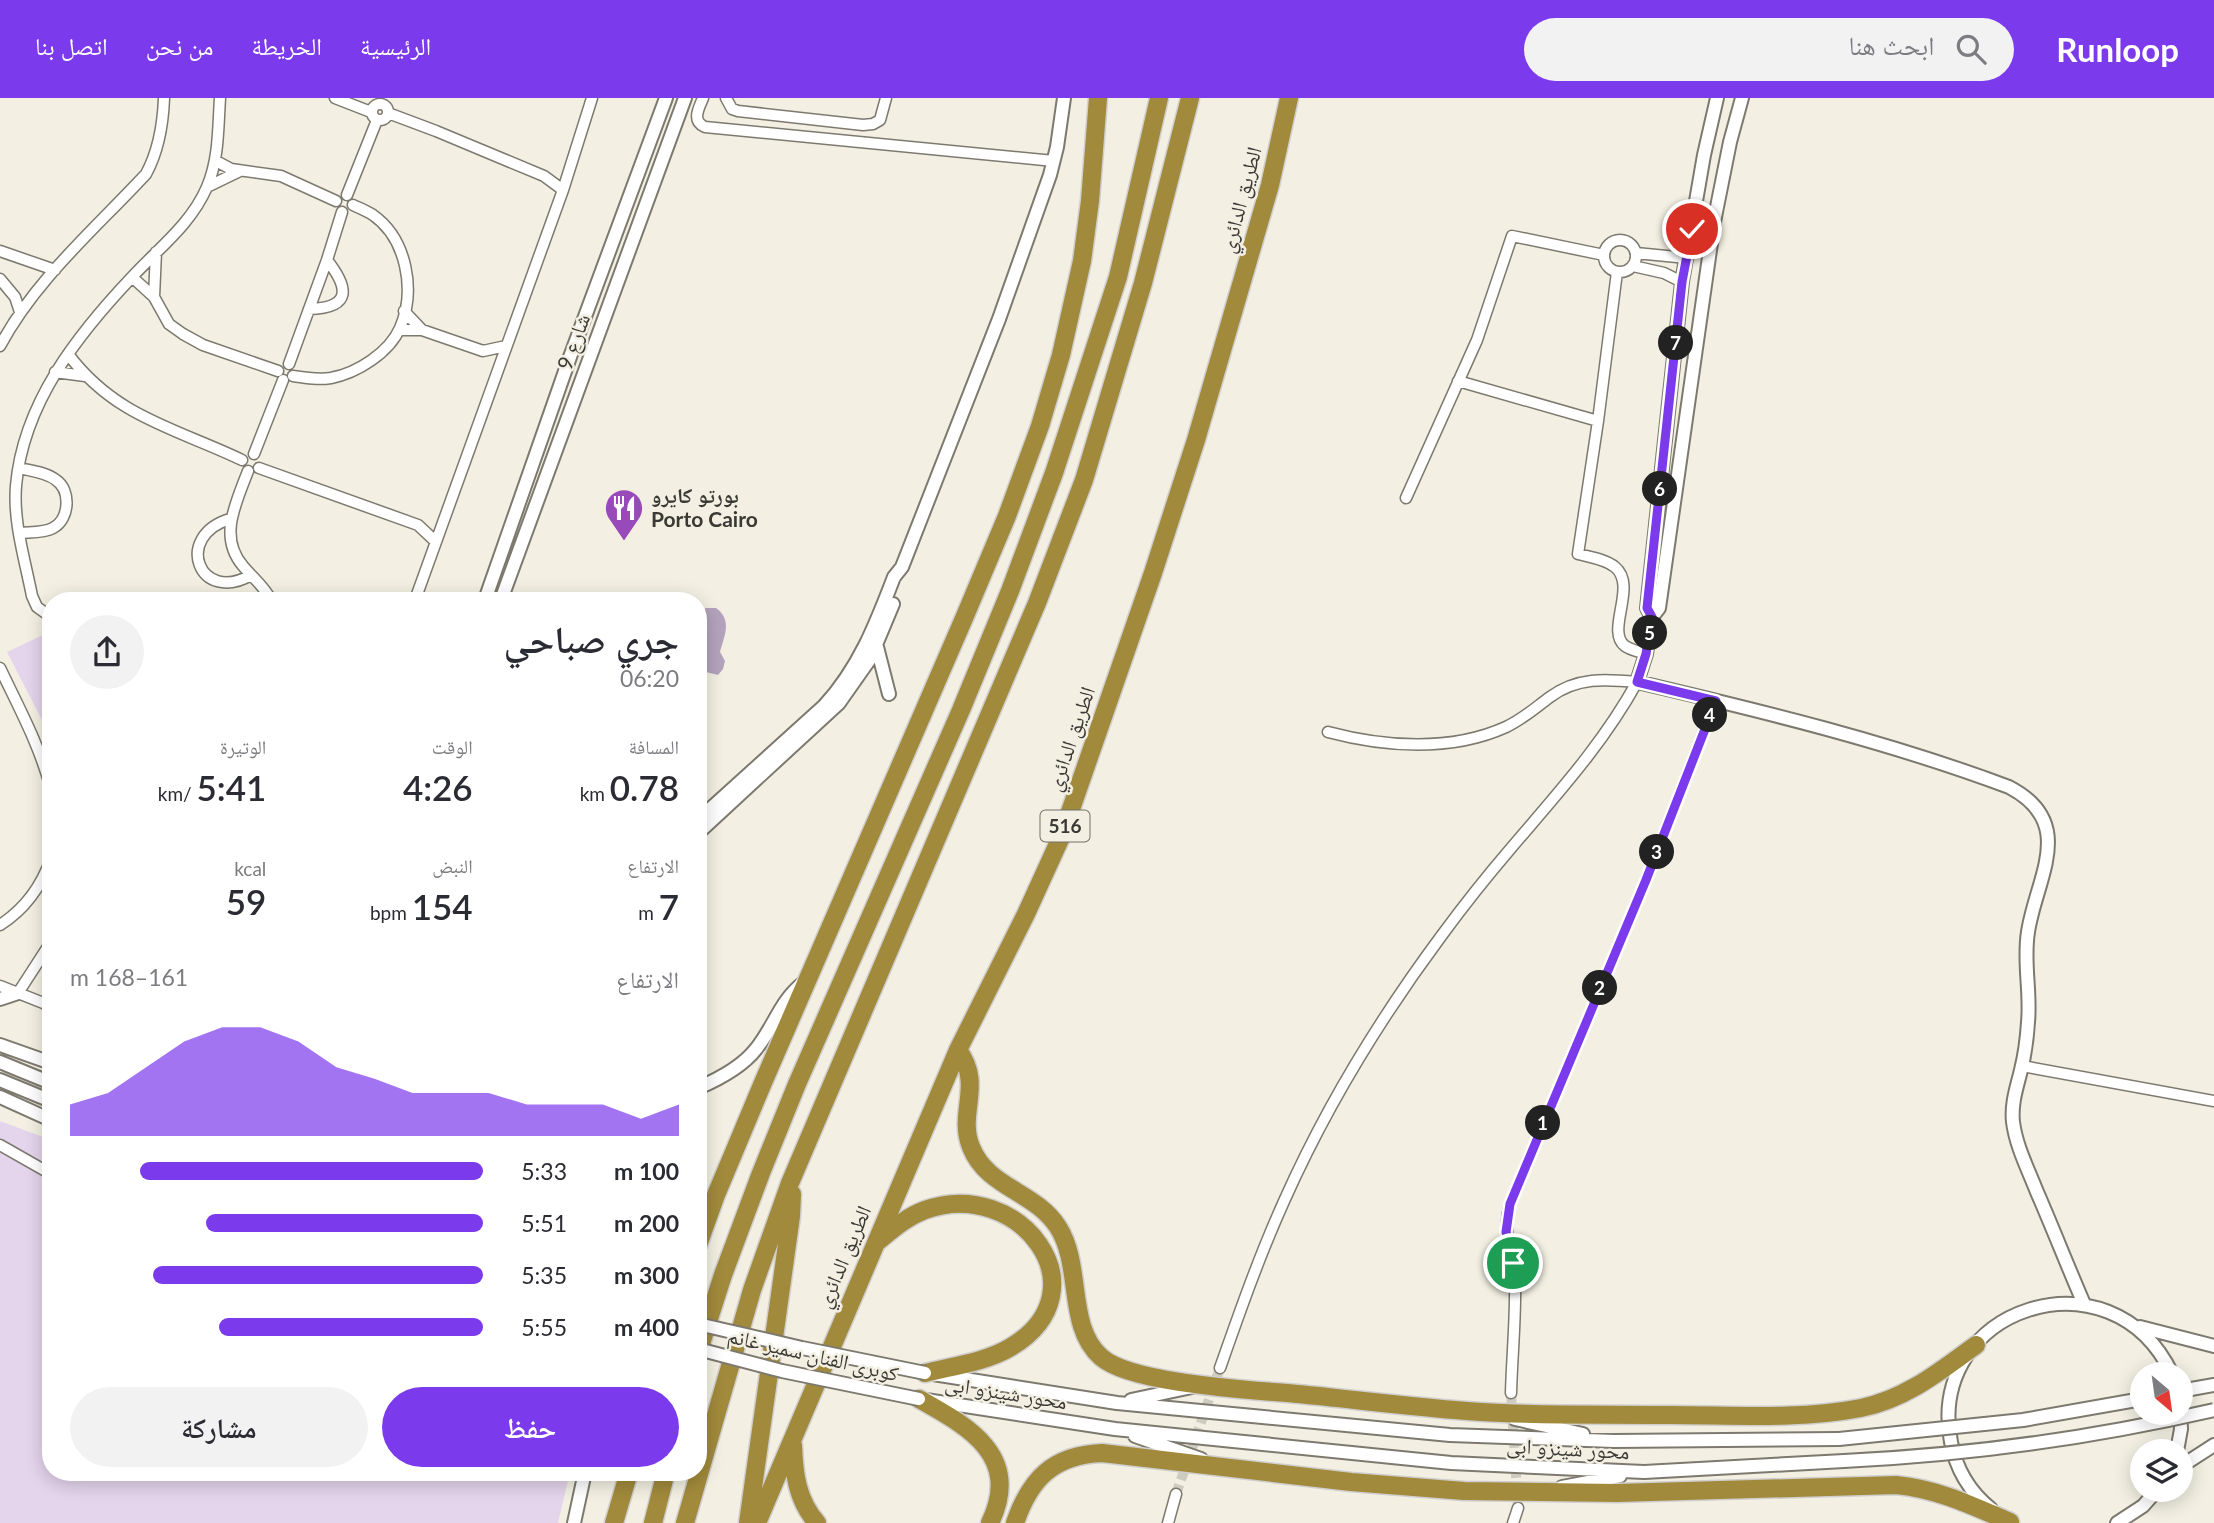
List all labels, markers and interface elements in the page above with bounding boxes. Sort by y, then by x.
search box [1524,18,2014,81]
text: ابحث هنا [1848,29,1934,61]
text: Runloop [2056,29,2179,69]
icon: search [1952,30,1990,68]
text: اتصل بنا [35,31,108,60]
text: من نحن [146,31,213,60]
text: الخريطة [251,31,322,60]
text: الرئيسية [360,31,431,60]
street label: الطريق الدائري [1213,144,1271,257]
pin [1662,199,1722,259]
icon: check [1673,210,1711,248]
street label: شارع 9 [551,310,596,373]
pin: 7 [1658,326,1694,360]
text: 7 [1670,331,1681,354]
pin: 6 [1642,472,1678,506]
text: 6 [1654,477,1665,500]
place label: بورتو كايرو Porto Cairo [651,482,758,531]
restaurant icon: بورتو كايرو Porto Cairo [603,487,645,542]
button: share [70,615,144,689]
text: جري صباحي [504,615,679,661]
pin: 5 [1632,616,1668,650]
text: 5 [1644,621,1655,644]
text: 06:20 [620,664,679,692]
street label: الطريق الدائري [1040,683,1104,796]
pin: 4 [1692,698,1728,732]
text: 4 [1704,703,1715,726]
text: الوتيرة [220,735,266,758]
text: الوقت [432,735,473,758]
text: المسافة [629,735,679,758]
text: 5:41 [197,766,266,808]
text: 4:26 [403,766,473,808]
text: 0.78 [610,766,679,808]
text: /km [158,782,197,805]
text: km [580,782,610,805]
road number: 516 [1040,810,1090,842]
pin: 3 [1640,834,1674,870]
text: 3 [1651,840,1662,863]
text: النبض [432,854,473,877]
text: الارتفاع [627,854,679,877]
text: kcal [234,857,266,880]
text: 59 [226,880,266,922]
text: 154 [412,885,473,927]
text: 7 [659,885,679,927]
text: bpm [370,901,412,924]
text: m [638,901,659,924]
text: 161–168 m [70,963,188,991]
text: الارتفاع [616,965,679,993]
pin: 2 [1582,970,1618,1006]
text: 2 [1594,976,1605,999]
pin: 1 [1526,1105,1560,1140]
text: 1 [1537,1111,1548,1134]
text: 5:33 [521,1157,567,1185]
text: 100 m [614,1157,679,1185]
street label: الطريق الدائري [810,1201,880,1313]
text: 5:51 [521,1209,567,1237]
text: 200 m [614,1209,679,1237]
pin [1483,1233,1543,1293]
icon: arrive [1494,1244,1532,1282]
text: 5:35 [521,1261,567,1289]
text: 300 m [614,1261,679,1289]
text: 5:55 [521,1313,567,1341]
text: 400 m [614,1313,679,1341]
street label: كوبرى الفنان سمير غانم [725,1322,901,1388]
north arrow [2130,1362,2193,1424]
map controls [2130,1362,2193,1502]
street label: محور شينزو ابى [943,1370,1069,1415]
button: مشاركة [70,1387,368,1467]
button: حفظ [382,1387,679,1467]
street label: محور شينزو ابى [1506,1432,1630,1465]
button: layers [2130,1439,2193,1502]

